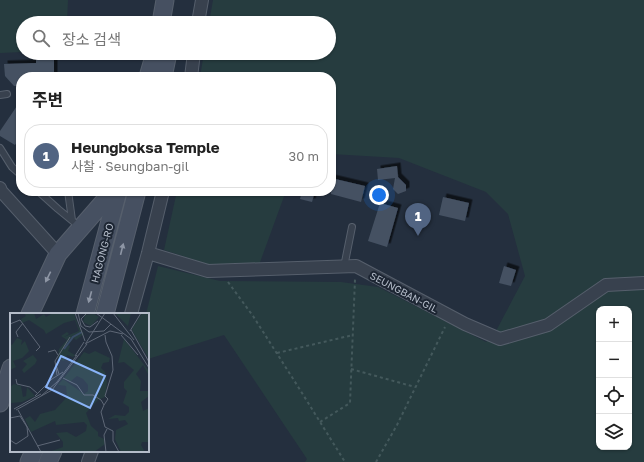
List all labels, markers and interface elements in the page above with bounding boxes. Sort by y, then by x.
search box [16,16,336,60]
icon: search [30,27,52,49]
text: 장소 검색 [62,30,121,48]
text: 주변 [32,89,63,110]
text: Heungboksa Temple [71,138,220,156]
text: 1 [43,148,49,164]
text: 30 m [289,148,319,164]
text: 사찰 · Seungban-gil [71,158,189,174]
your location [369,185,389,205]
pin: 1 [405,203,431,236]
street label: HAGONG-RO [88,222,116,284]
one-way arrow [119,243,125,255]
street label: SEUNGBAN-GIL [368,269,440,315]
one-way arrow [45,271,51,283]
one-way arrow [87,290,93,303]
map controls [596,306,632,450]
button: + [596,306,632,342]
inset map [10,313,149,452]
button: − [596,342,632,378]
button: locate [596,378,632,414]
button: layers [596,414,632,450]

